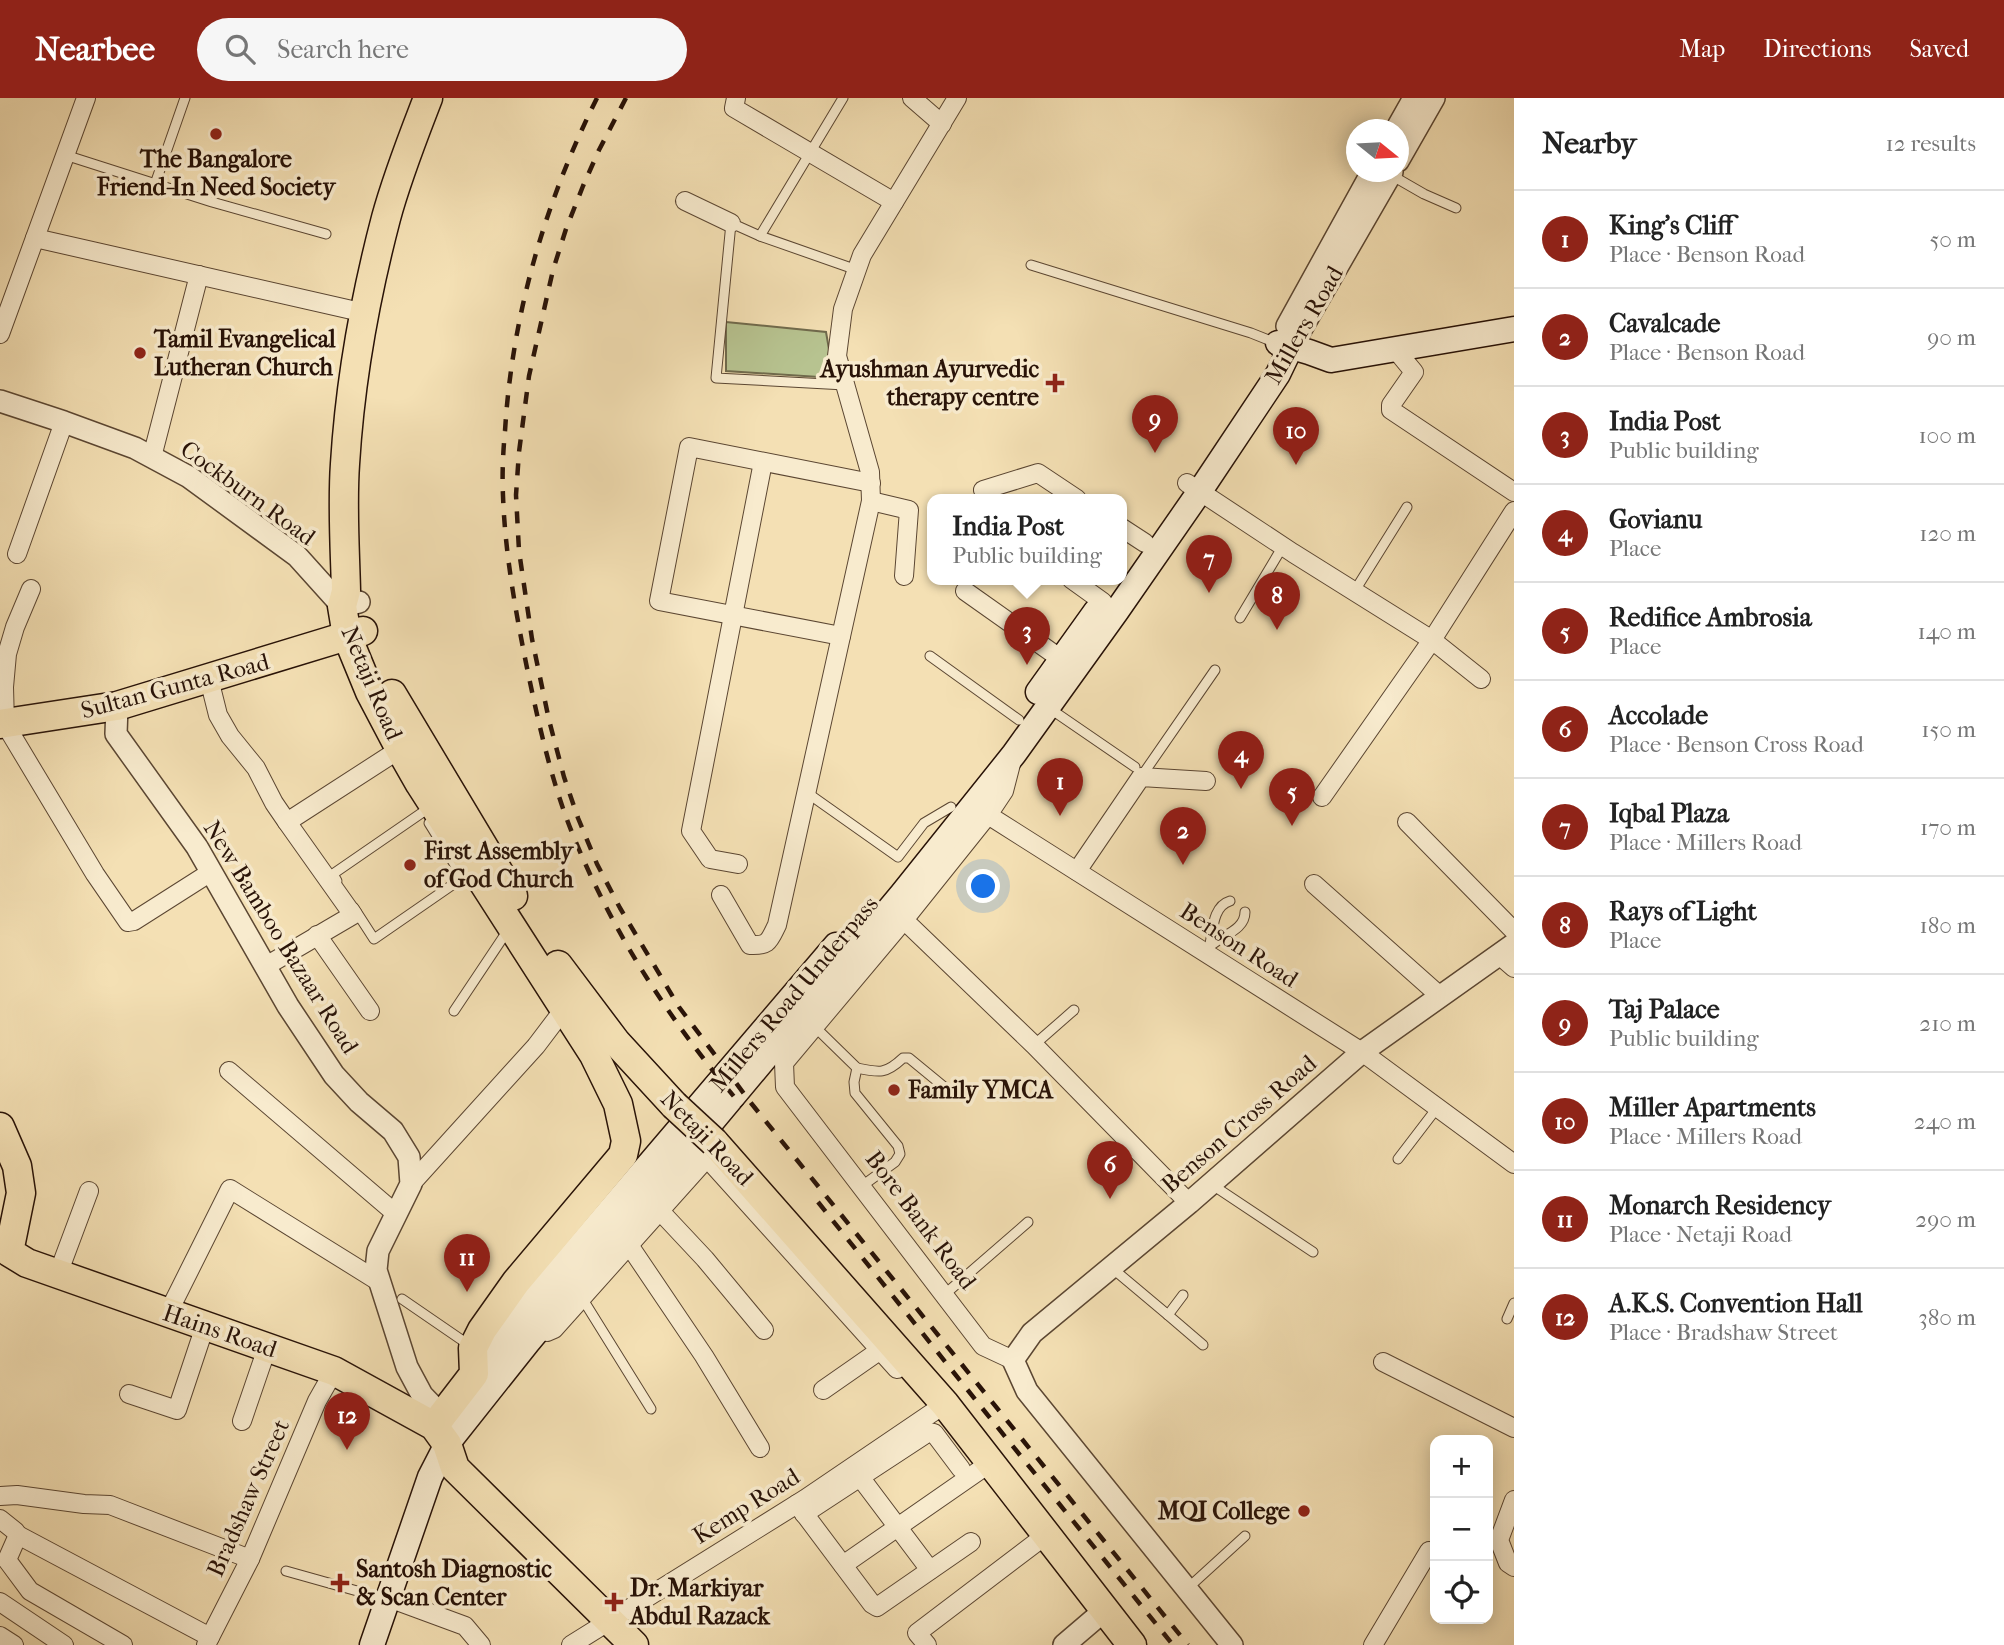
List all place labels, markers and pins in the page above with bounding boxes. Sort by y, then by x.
marker: The Bangalore Friend-In Need Society [208,126,224,142]
place label: The Bangalore Friend-In Need Society [96,145,336,201]
place label: Tamil Evangelical Lutheran Church [153,325,336,381]
marker: Tamil Evangelical Lutheran Church [132,345,148,361]
place label: Ayushman Ayurvedic therapy centre [819,355,1039,411]
marker: Ayushman Ayurvedic therapy centre [1045,373,1065,393]
pin: 9 [1132,395,1178,453]
pin: 10 [1273,407,1319,465]
pin: 7 [1186,535,1232,593]
pin: 8 [1254,572,1300,630]
pin: 3 [1004,607,1050,665]
pin: 4 [1218,731,1264,789]
pin: 1 [1037,758,1083,816]
pin: 5 [1269,768,1315,826]
pin: 2 [1160,807,1206,865]
place label: First Assembly of God Church [423,837,574,893]
marker: First Assembly of God Church [402,857,418,873]
place label: Family YMCA [907,1076,1054,1104]
marker: Family YMCA [886,1082,902,1098]
pin: 6 [1087,1141,1133,1199]
pin: 11 [444,1234,490,1292]
pin: 12 [324,1392,370,1450]
place label: MQI College [1158,1497,1290,1525]
marker: MQI College [1296,1503,1312,1519]
place label: Santosh Diagnostic & Scan Center [356,1555,552,1611]
marker: Santosh Diagnostic & Scan Center [330,1573,350,1593]
place label: Dr. Markiyar Abdul Razack [628,1574,771,1630]
marker: Dr. Markiyar Abdul Razack [604,1592,624,1612]

